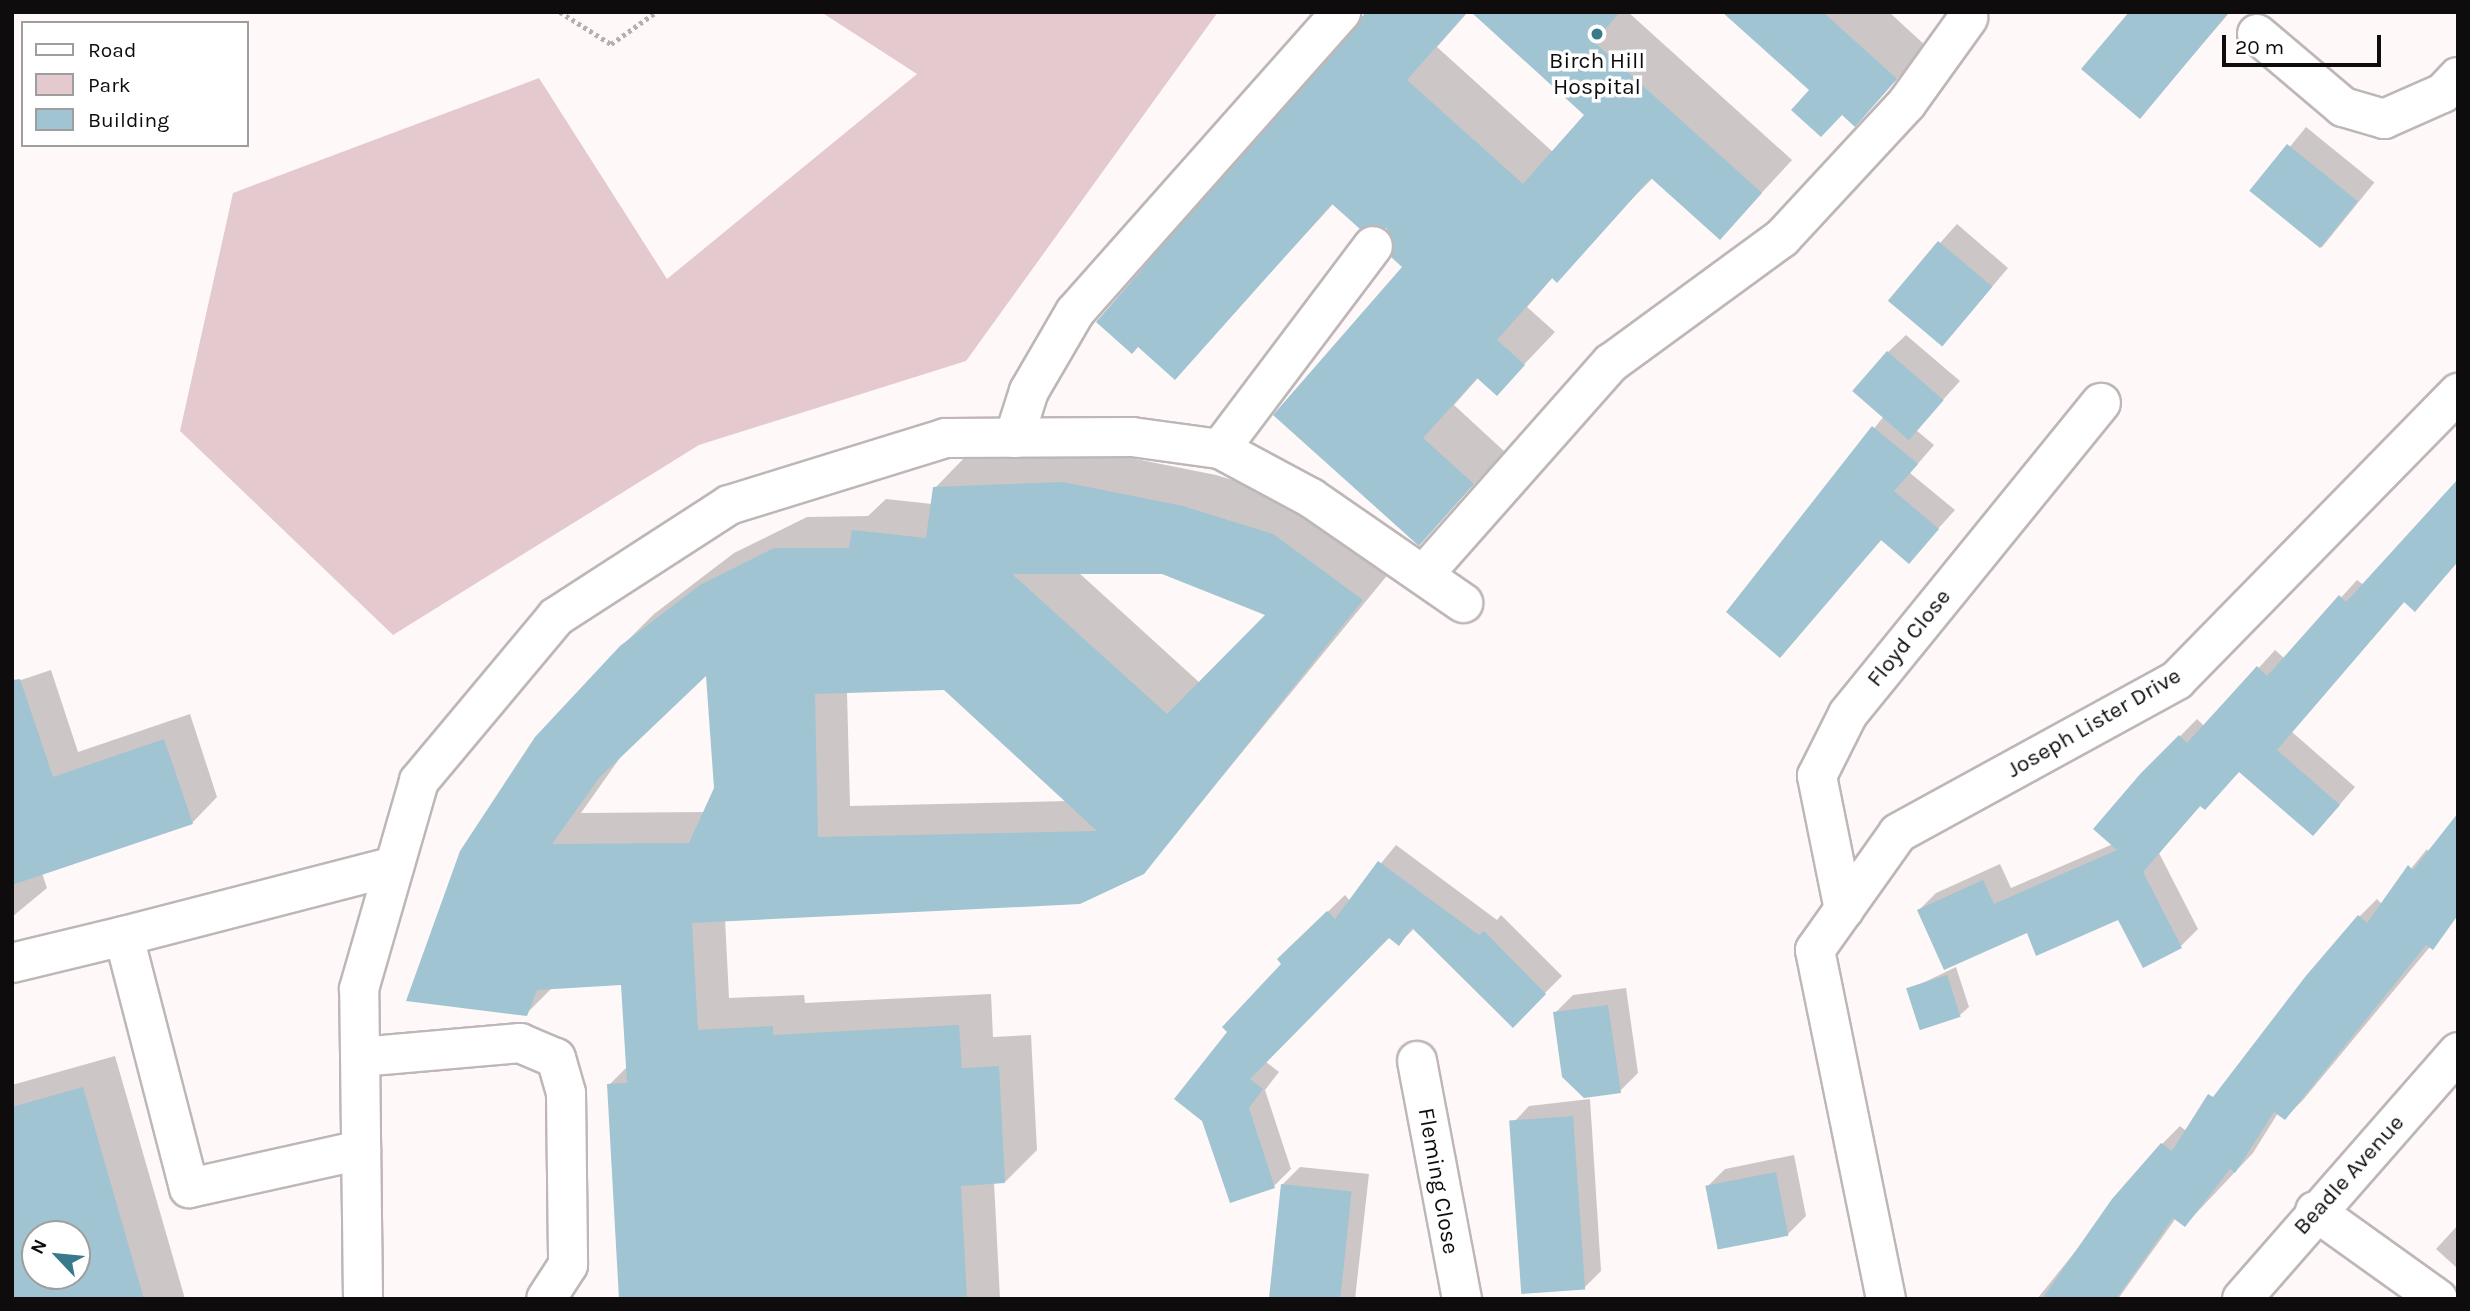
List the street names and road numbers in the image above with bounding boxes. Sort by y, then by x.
street label: Floyd Close [1861,584,1957,692]
street label: Joseph Lister Drive [2002,662,2186,784]
street label: Fleming Close [1412,1106,1464,1256]
street label: Beadle Avenue [2288,1109,2410,1241]

